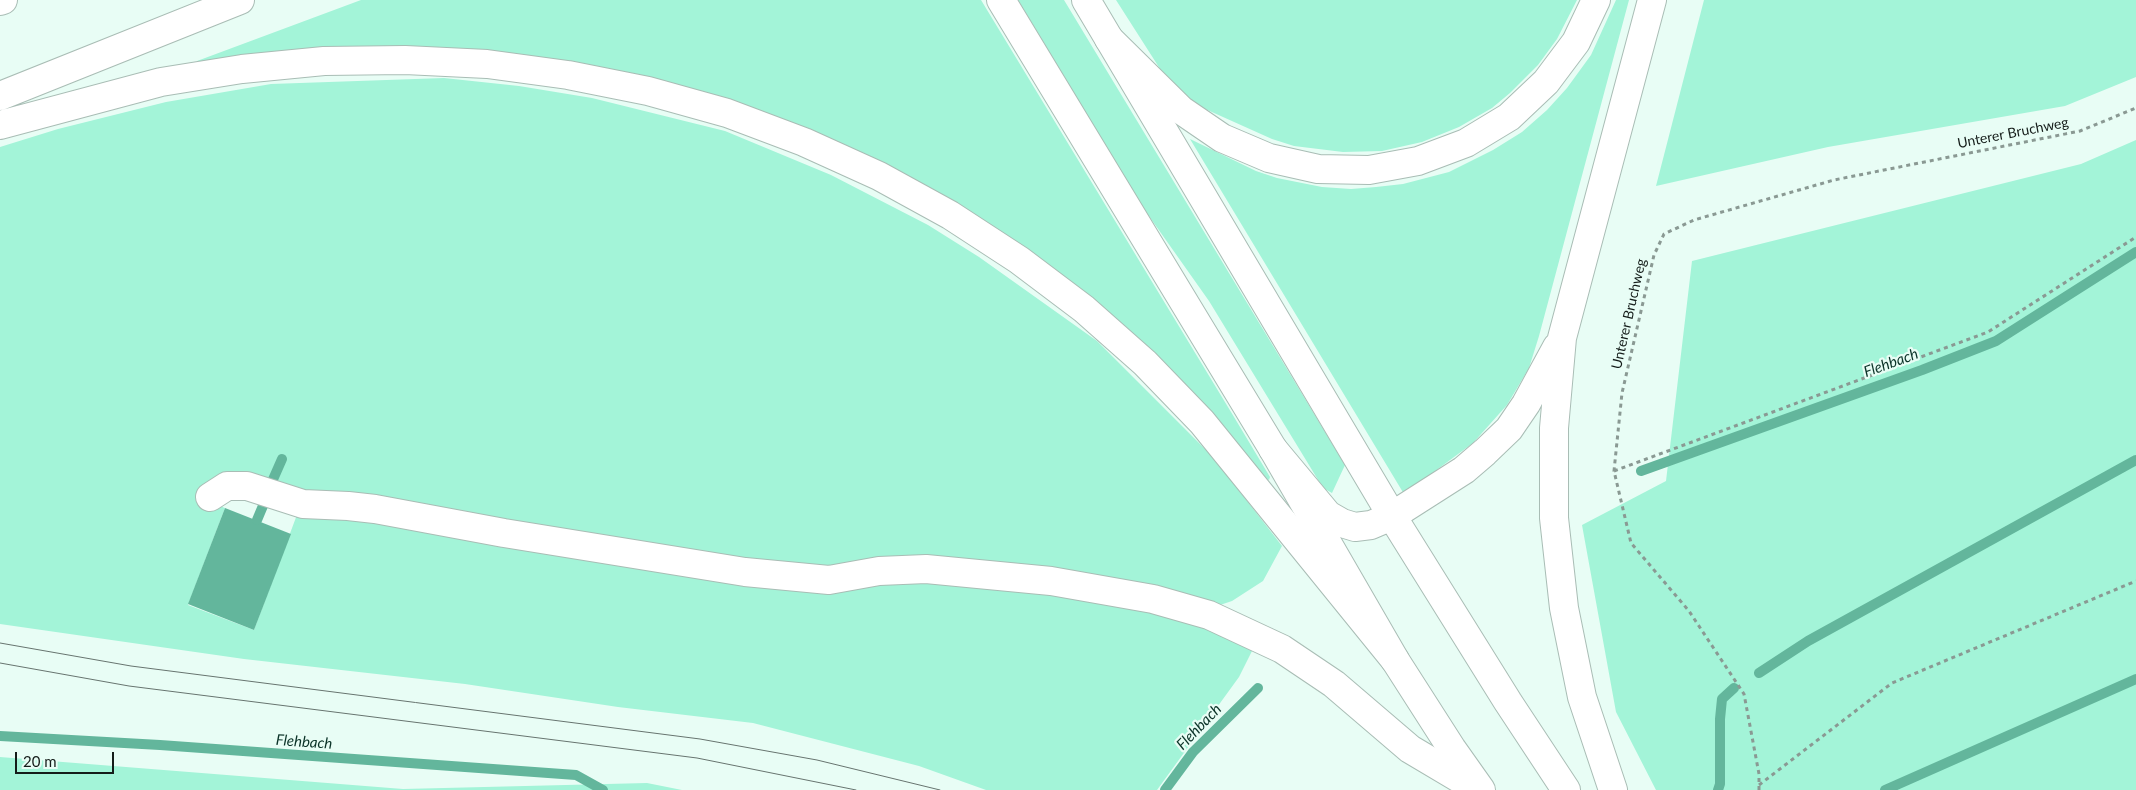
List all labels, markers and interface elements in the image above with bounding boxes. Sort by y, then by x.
street label: Unterer Bruchweg [1956,114,2070,152]
street label: Unterer Bruchweg [1608,257,1650,371]
water label: Flehbach [1861,345,1921,381]
water label: Flehbach [1173,700,1225,754]
water label: Flehbach [275,731,333,753]
scale bar [18,742,116,774]
text: 20 m [23,752,57,770]

